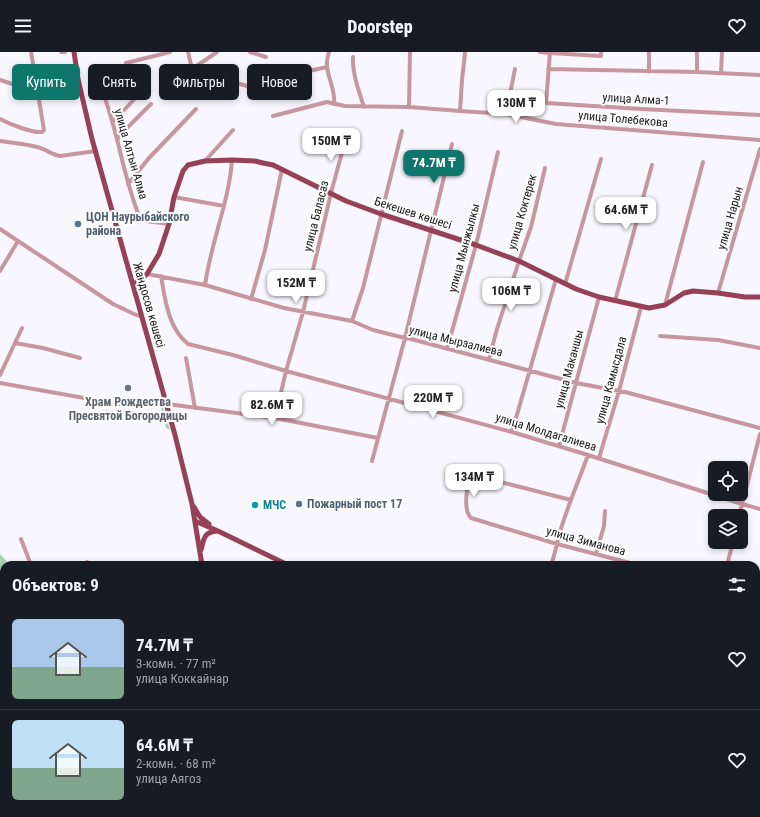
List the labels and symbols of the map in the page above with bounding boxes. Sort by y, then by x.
pin: 130M ₸ [483,90,549,124]
street label: улица Алма-1 [602,90,670,108]
street label: улица Алтын Алма [111,107,151,201]
street label: улица Толебекова [578,108,669,130]
pin: 150M ₸ [298,128,364,162]
pin: 74.7M ₸ [397,150,471,184]
street label: улица Коктерек [505,172,540,251]
street label: улица Баласаз [300,179,332,253]
street label: улица Нарын [714,185,746,251]
street label: Бекешев көшесі [373,194,453,232]
pin: 64.6M ₸ [589,197,663,231]
street label: улица Мынжылкы [445,202,483,294]
place label: ЦОН Наурыбайского района [86,210,190,238]
marker: ЦОН Наурыбайского района [73,219,83,229]
street label: Жандосов көшесі [130,261,168,349]
pin: 152M ₸ [263,270,329,304]
pin: 106M ₸ [478,278,544,312]
street label: улица Мырзалиева [408,323,504,359]
street label: улица Маканшы [552,328,586,410]
street label: улица Камысдала [593,335,629,425]
marker: Храм Рождества Пресвятой Богородицы [123,383,133,393]
pin: 220M ₸ [400,385,466,419]
pin: 82.6M ₸ [235,392,309,426]
place label: Храм Рождества Пресвятой Богородицы [69,395,187,423]
street label: улица Молдагалиева [494,410,598,454]
pin: 134M ₸ [441,464,507,498]
place label: Пожарный пост 17 [307,497,402,511]
place label: МЧС [263,498,286,512]
marker: Пожарный пост 17 [294,499,304,509]
marker: МЧС [250,500,260,510]
street label: улица Зиманова [545,524,627,558]

